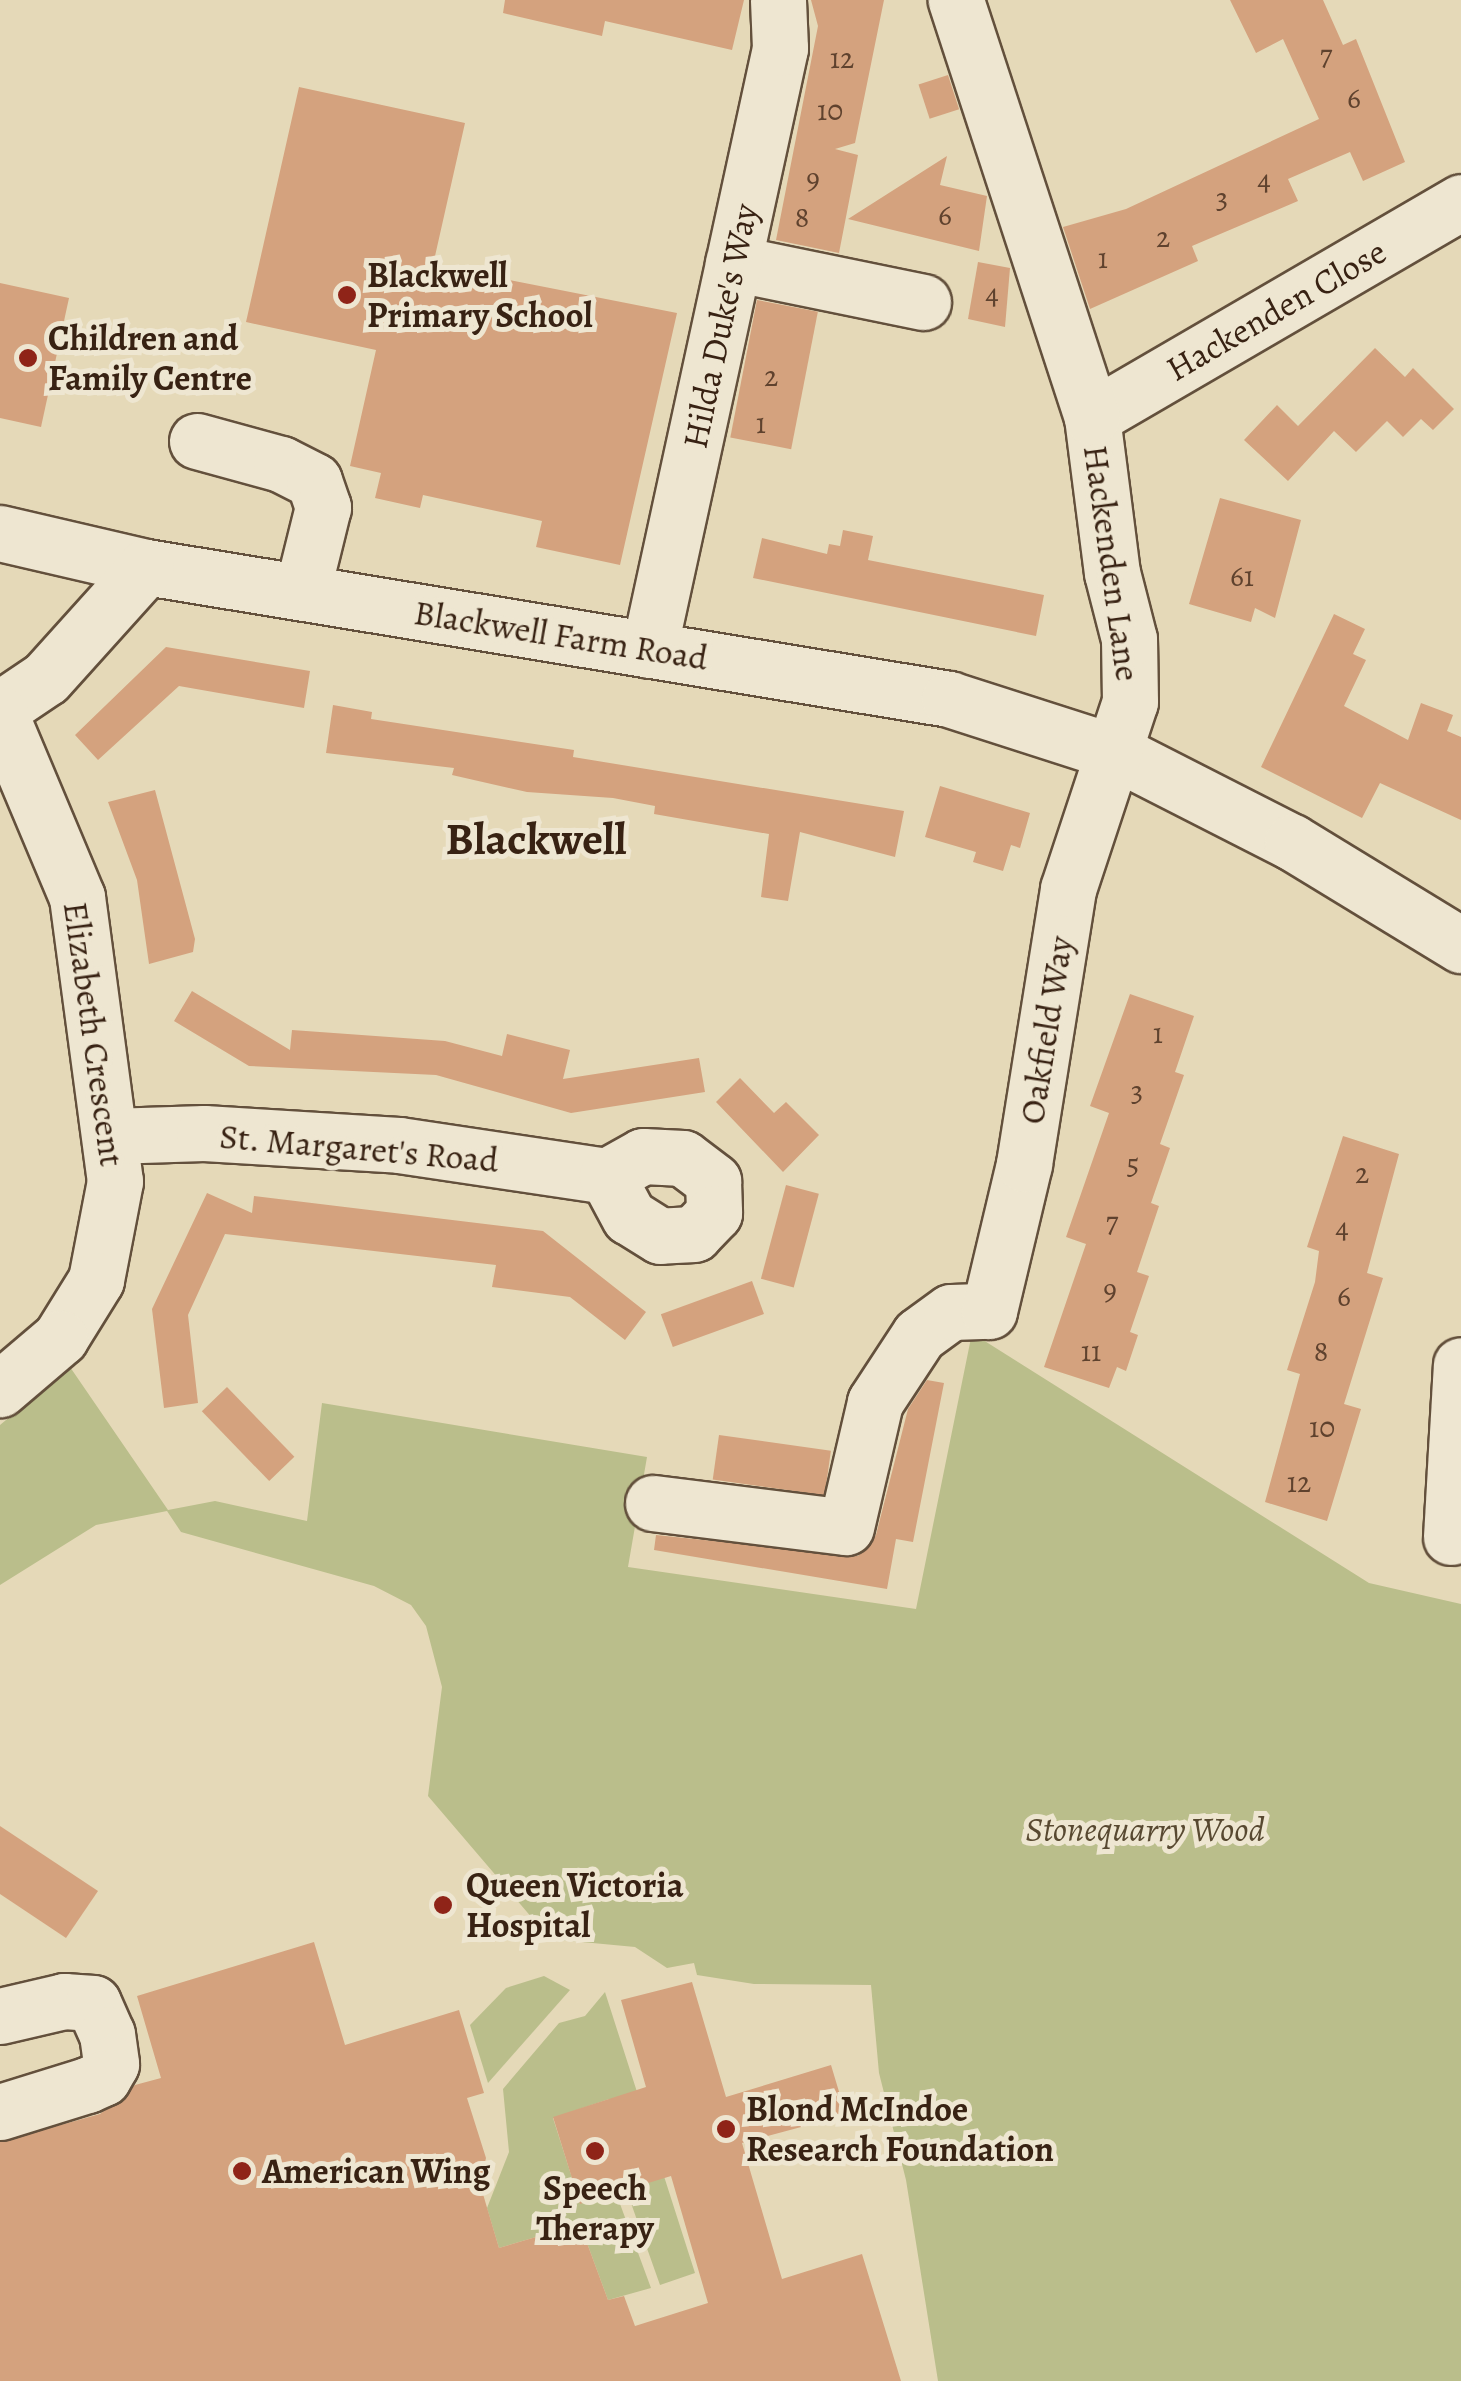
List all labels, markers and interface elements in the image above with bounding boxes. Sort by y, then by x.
house number: 7 [1320,37,1332,73]
house number: 12 [830,40,854,76]
house number: 6 [1347,80,1361,116]
house number: 10 [817,92,843,128]
house number: 9 [806,161,820,197]
house number: 4 [1257,162,1271,198]
house number: 3 [1216,180,1228,216]
house number: 6 [938,197,952,233]
house number: 8 [795,199,809,235]
street label: Hilda Duke's Way [674,200,766,452]
house number: 2 [1156,219,1170,255]
street label: Hackenden Close [1159,230,1393,390]
house number: 1 [1098,240,1108,276]
place label: Blackwell Primary School [367,254,593,336]
house number: 4 [985,276,999,312]
marker: Blackwell Primary School [336,284,358,306]
place label: Children and Family Centre [48,317,252,399]
marker: Children and Family Centre [17,347,39,369]
house number: 2 [764,358,778,394]
house number: 1 [756,405,766,441]
street label: Hackenden Lane [1075,442,1149,684]
house number: 61 [1230,558,1254,594]
street label: Blackwell Farm Road [411,591,711,679]
district label: Blackwell [445,813,627,867]
street label: Elizabeth Crescent [55,899,133,1169]
street label: Oakfield Way [1010,933,1082,1127]
house number: 1 [1153,1015,1163,1051]
house number: 3 [1131,1073,1143,1109]
street label: St. Margaret's Road [217,1115,501,1181]
house number: 5 [1127,1146,1139,1182]
house number: 2 [1355,1155,1369,1191]
house number: 7 [1106,1204,1118,1240]
house number: 4 [1335,1210,1349,1246]
house number: 9 [1103,1272,1117,1308]
house number: 6 [1337,1278,1351,1314]
house number: 11 [1081,1333,1101,1369]
house number: 8 [1314,1333,1328,1369]
house number: 10 [1309,1409,1335,1445]
house number: 12 [1287,1464,1311,1500]
park label: Stonequarry Wood [1025,1808,1265,1850]
place label: Queen Victoria Hospital [466,1864,684,1946]
marker: Queen Victoria Hospital [430,1892,456,1918]
place label: Blond McIndoe Research Foundation [746,2088,1054,2170]
marker: Blond McIndoe Research Foundation [715,2118,737,2140]
marker: Speech Therapy [584,2140,606,2162]
place label: American Wing [262,2150,490,2192]
marker: American Wing [231,2160,253,2182]
place label: Speech Therapy [536,2167,654,2249]

